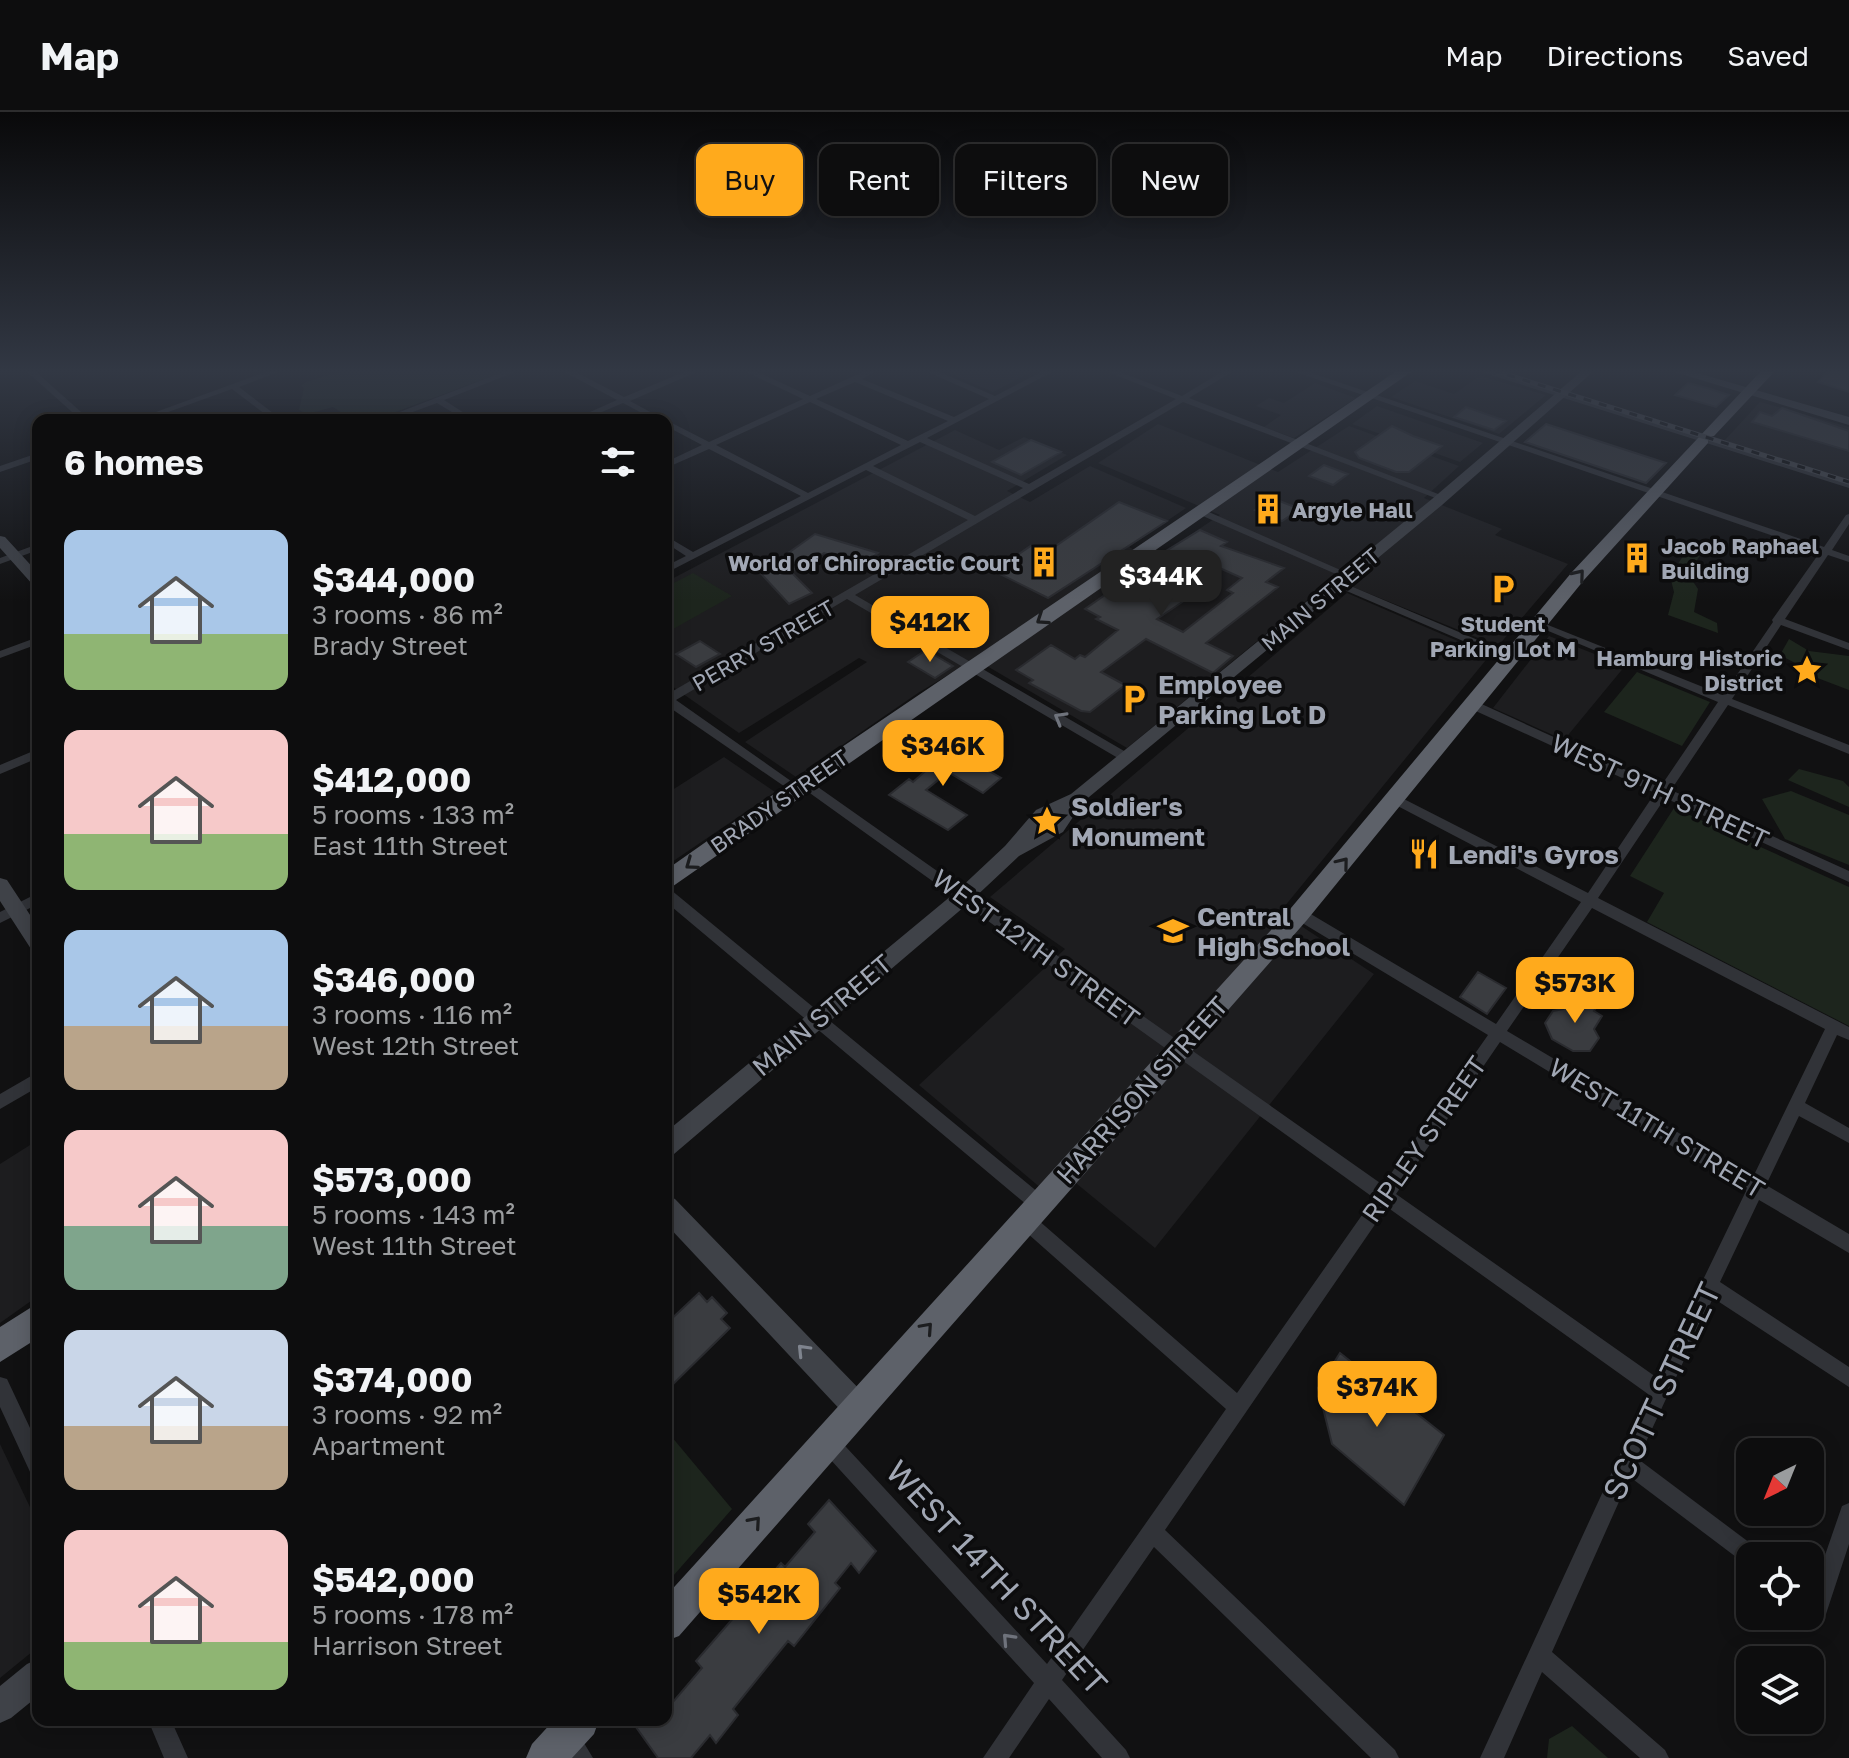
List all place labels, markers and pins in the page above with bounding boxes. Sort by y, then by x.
building icon: Argyle Hall [1251,492,1285,526]
place label: Argyle Hall [1292,496,1413,523]
place label: Jacob Raphael Building [1661,532,1819,584]
building icon: Jacob Raphael Building [1620,541,1654,575]
building icon: World of Chiropractic Court [1027,545,1061,579]
place label: World of Chiropractic Court [728,549,1020,576]
pin: $344K [1105,550,1217,618]
parking icon: Student Parking Lot M [1486,572,1520,606]
pin: $412K [874,596,986,664]
place label: Student Parking Lot M [1430,610,1576,662]
place label: Hamburg Historic District [1596,644,1783,696]
place icon: Hamburg Historic District [1790,653,1824,687]
place label: Employee Parking Lot D [1158,669,1326,730]
parking icon: Employee Parking Lot D [1117,682,1151,716]
pin: $346K [887,720,999,788]
place label: Soldier's Monument [1071,791,1205,852]
place icon: Soldier's Monument [1030,804,1064,838]
restaurant icon: Lendi's Gyros [1407,837,1441,871]
place label: Lendi's Gyros [1448,839,1619,870]
place label: Central High School [1197,901,1350,962]
school or university icon: Central High School [1156,914,1190,948]
pin: $573K [1519,957,1631,1025]
pin: $374K [1321,1361,1433,1429]
pin: $542K [703,1568,815,1636]

